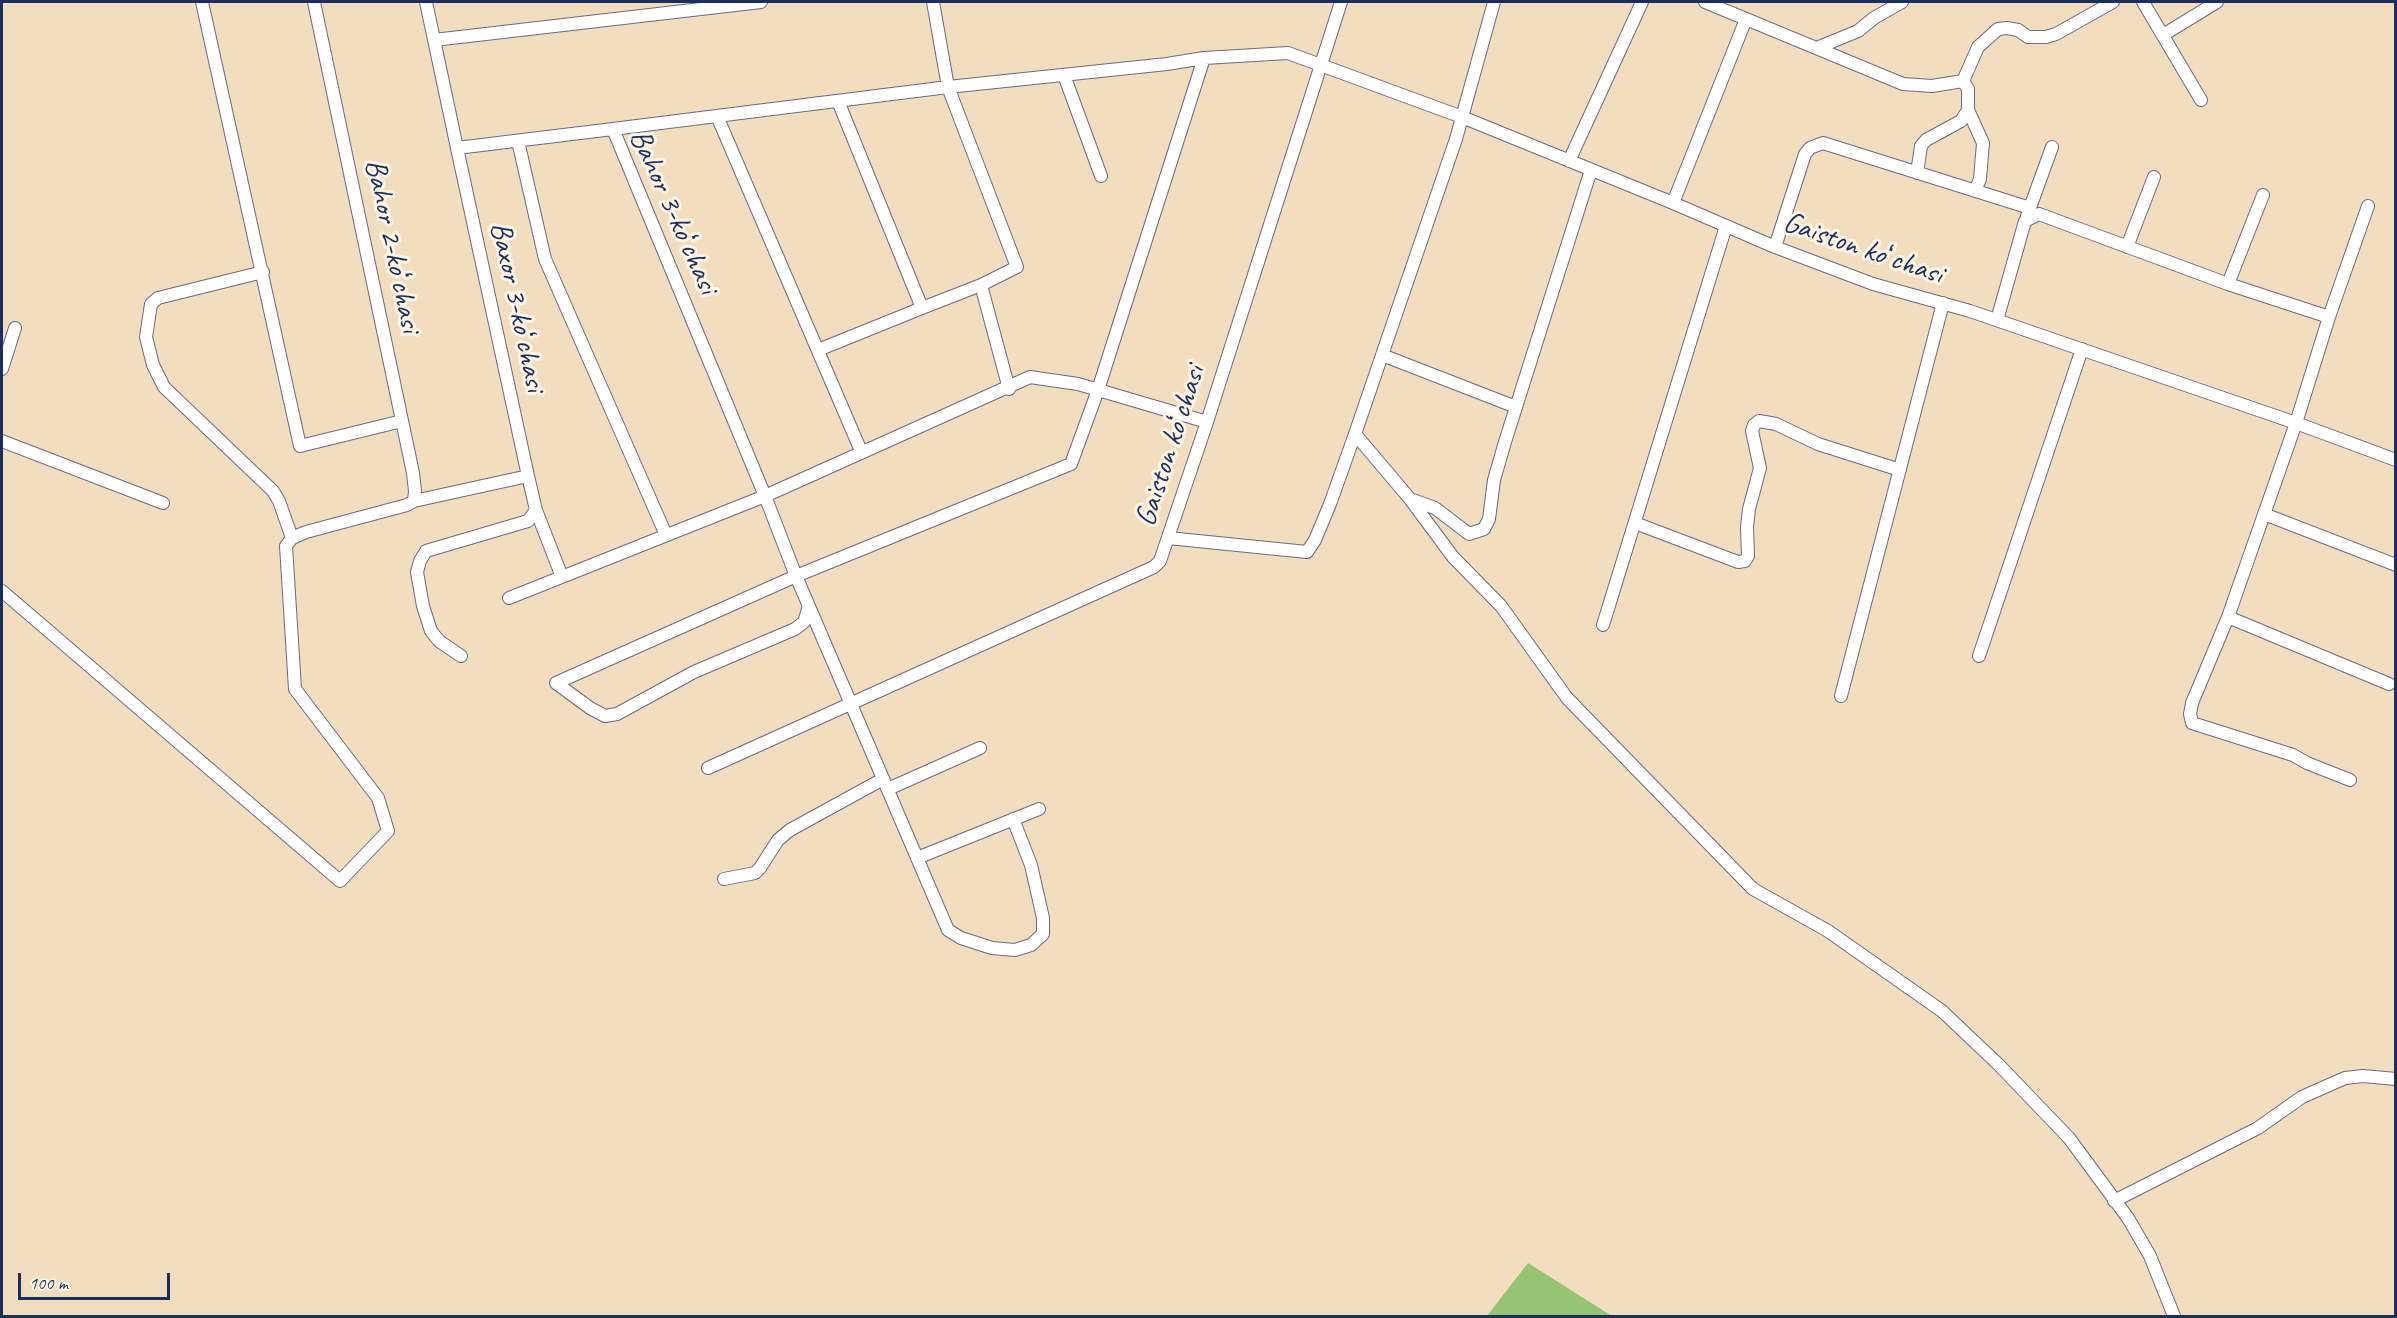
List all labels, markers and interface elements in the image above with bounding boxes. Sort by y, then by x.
street label: Bahor 3-koʻchasi [621,124,725,300]
street label: Bahor 2-koʻchasi [356,156,428,336]
street label: Gaiston koʻchasi [1778,205,1948,293]
street label: Baxor 3-koʻchasi [481,219,553,395]
street label: Gaiston koʻchasi [1128,361,1214,531]
scale bar [21,1261,172,1299]
text: 100 m [29,1272,68,1294]

